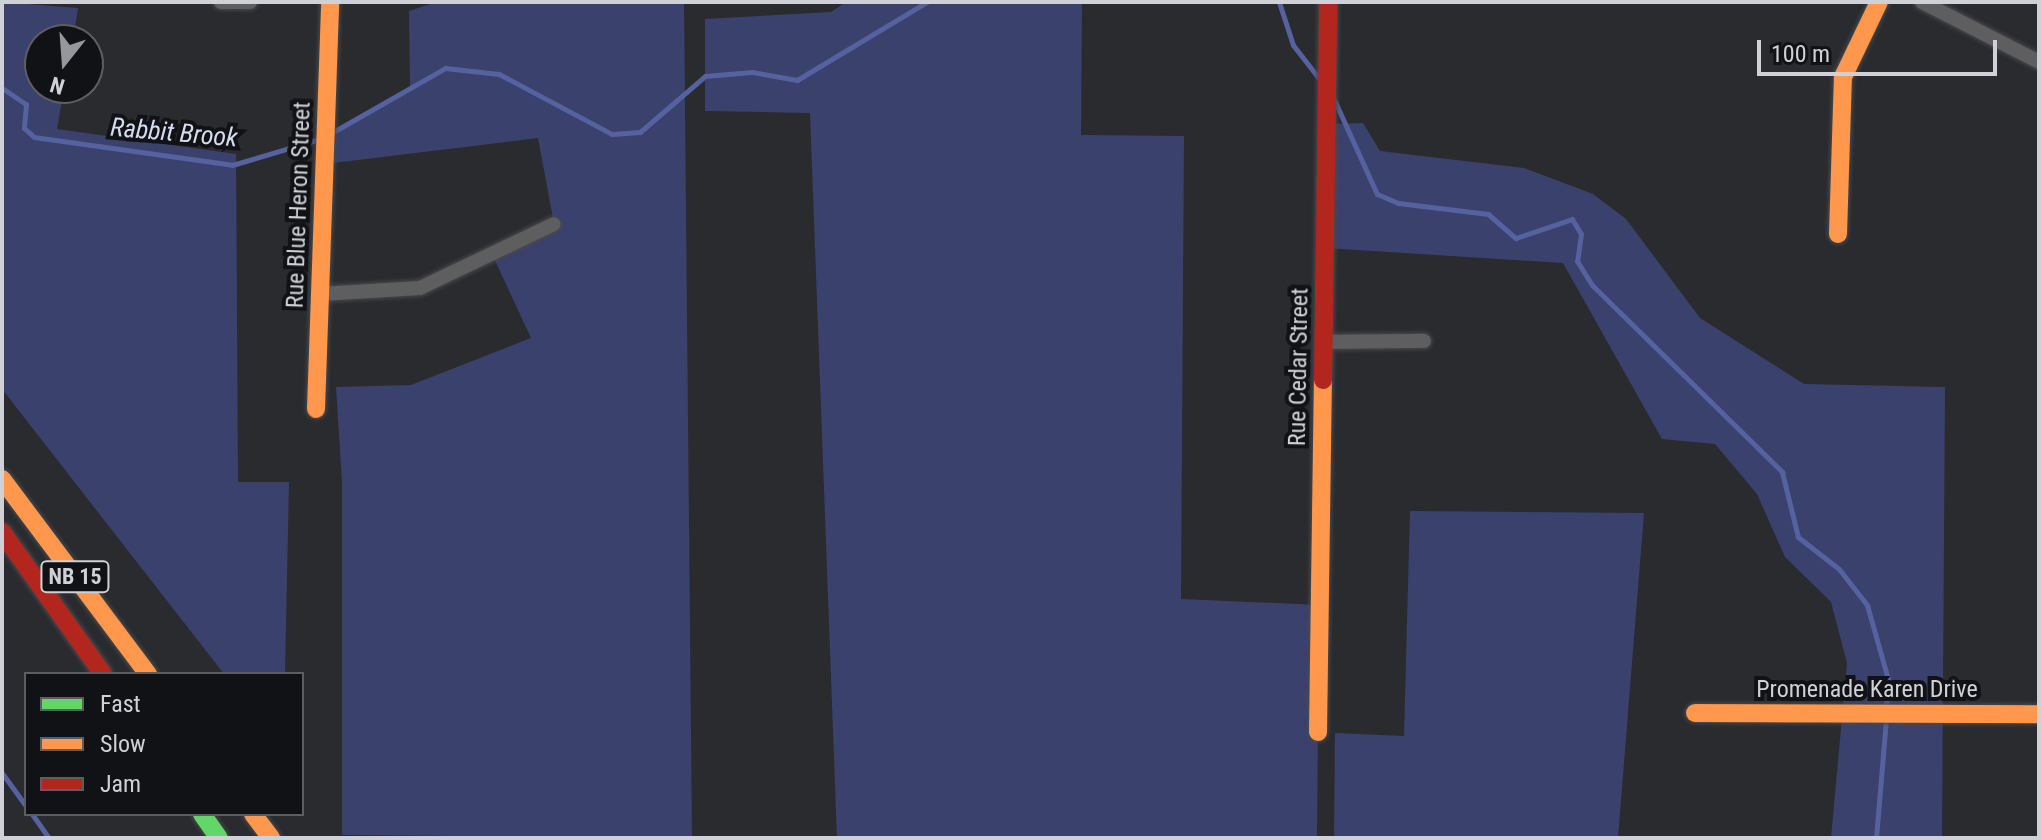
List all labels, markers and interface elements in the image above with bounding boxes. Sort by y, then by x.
north arrow [24,24,104,104]
scale bar [1761,24,2001,74]
text: 100 m [1771,40,1830,68]
text: N [47,72,68,99]
street label: Rue Blue Heron Street [281,101,317,309]
water label: Rabbit Brook [109,112,239,154]
street label: Rue Cedar Street [1283,288,1315,446]
road number: NB 15 [39,559,111,595]
legend [24,672,304,816]
street label: Promenade Karen Drive [1756,676,1978,704]
text: Fast [100,690,141,718]
text: Slow [100,730,146,758]
text: Jam [100,770,141,798]

